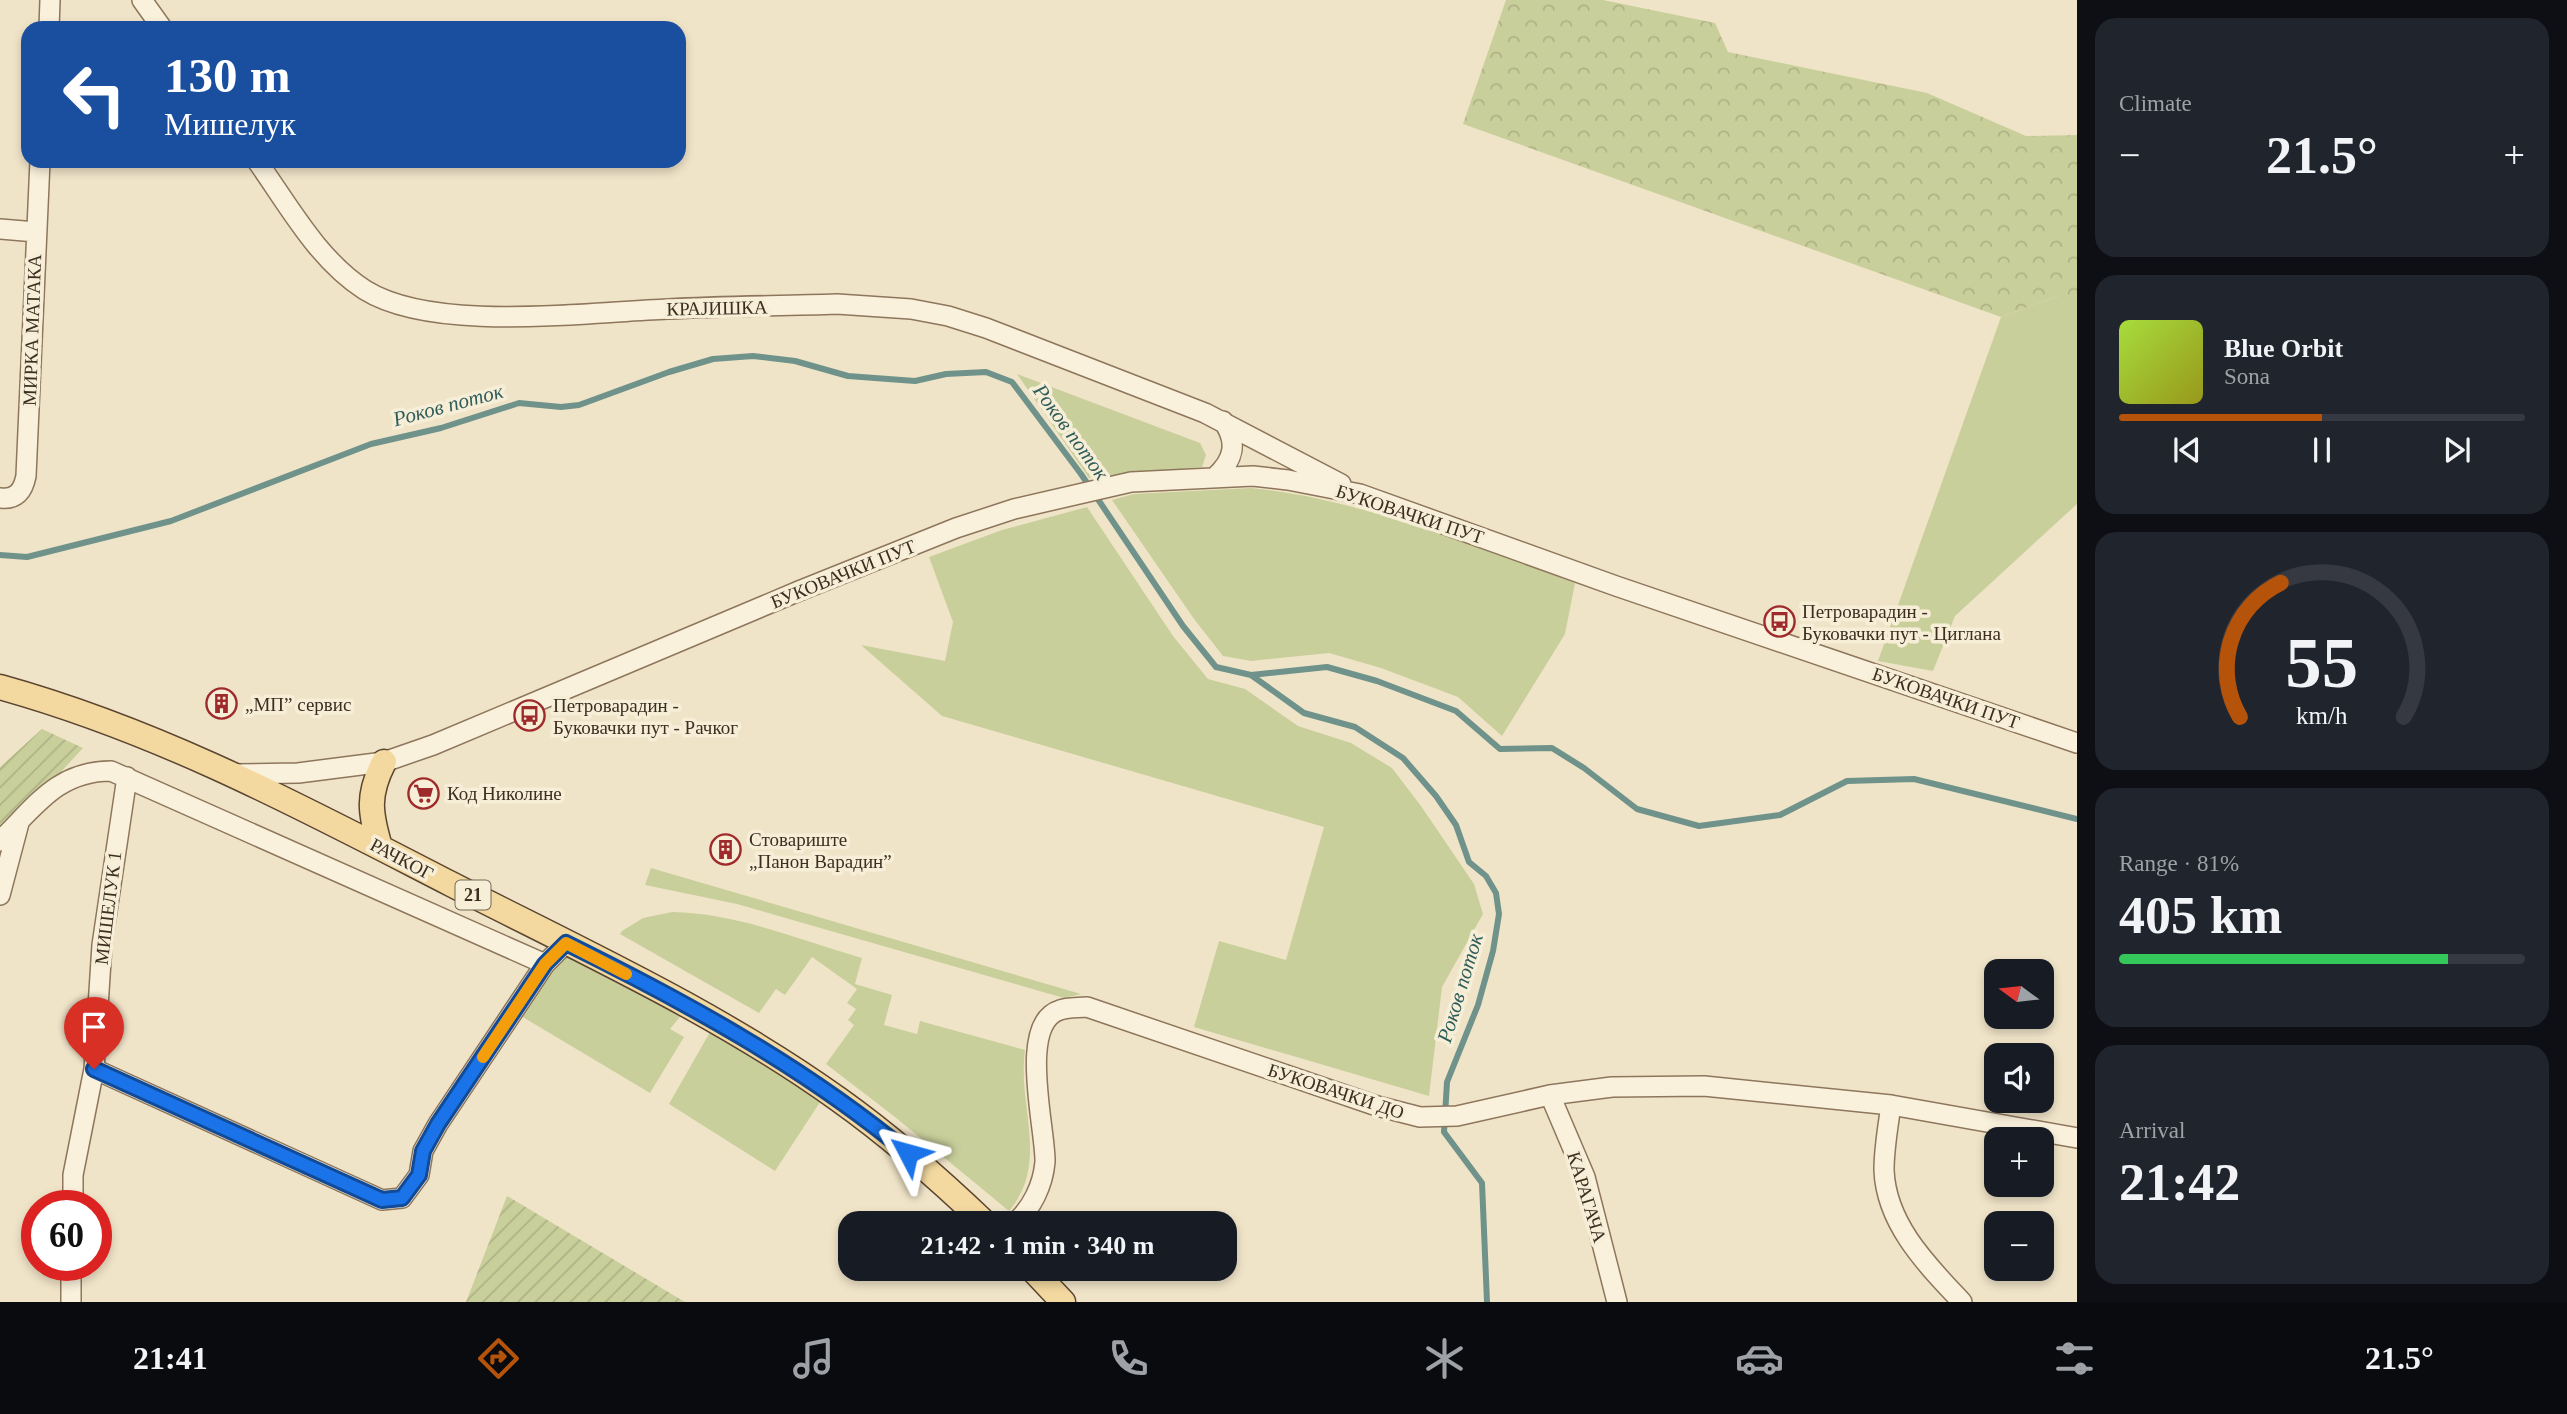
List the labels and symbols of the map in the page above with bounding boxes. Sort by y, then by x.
street label: МИРКА МАТАКА [19,253,45,406]
street label: КРАЈИШКА [666,297,768,319]
water label: Роков поток [1028,378,1114,485]
water label: Роков поток [389,379,506,431]
street label: БУКОВАЧКИ ПУТ [1333,480,1487,548]
street label: БУКОВАЧКИ ПУТ [768,535,919,613]
place label: Петроварадин - Буковачки пут - Циглана [1802,601,2001,644]
bus stop icon: Петроварадин - Буковачки пут - Циглана [1762,605,1796,639]
street label: БУКОВАЧКИ ПУТ [1870,663,2023,733]
building icon: „МП” сервис [205,687,239,721]
place label: „МП” сервис [245,694,351,715]
place label: Петроварадин - Буковачки пут - Рачког [553,695,738,738]
bus stop icon: Петроварадин - Буковачки пут - Рачког [513,699,547,733]
supermarket icon: Код Николине [407,776,441,810]
place label: Код Николине [447,783,562,804]
place label: Стовариште „Панон Варадин” [749,829,892,872]
building icon: Стовариште „Панон Варадин” [709,833,743,867]
street label: РАЧКОГ [367,834,437,884]
street label: МИШЕЛУК 1 [91,850,125,966]
road number: 21 [456,880,490,910]
water label: Роков поток [1432,930,1488,1046]
north arrow [1984,959,2054,1029]
pin [64,997,124,1069]
street label: БУКОВАЧКИ ДО [1265,1059,1407,1123]
position arrow [871,1116,945,1190]
street label: КАРАГАЧА [1563,1149,1611,1245]
speed limit sign: 60 [21,1190,112,1281]

